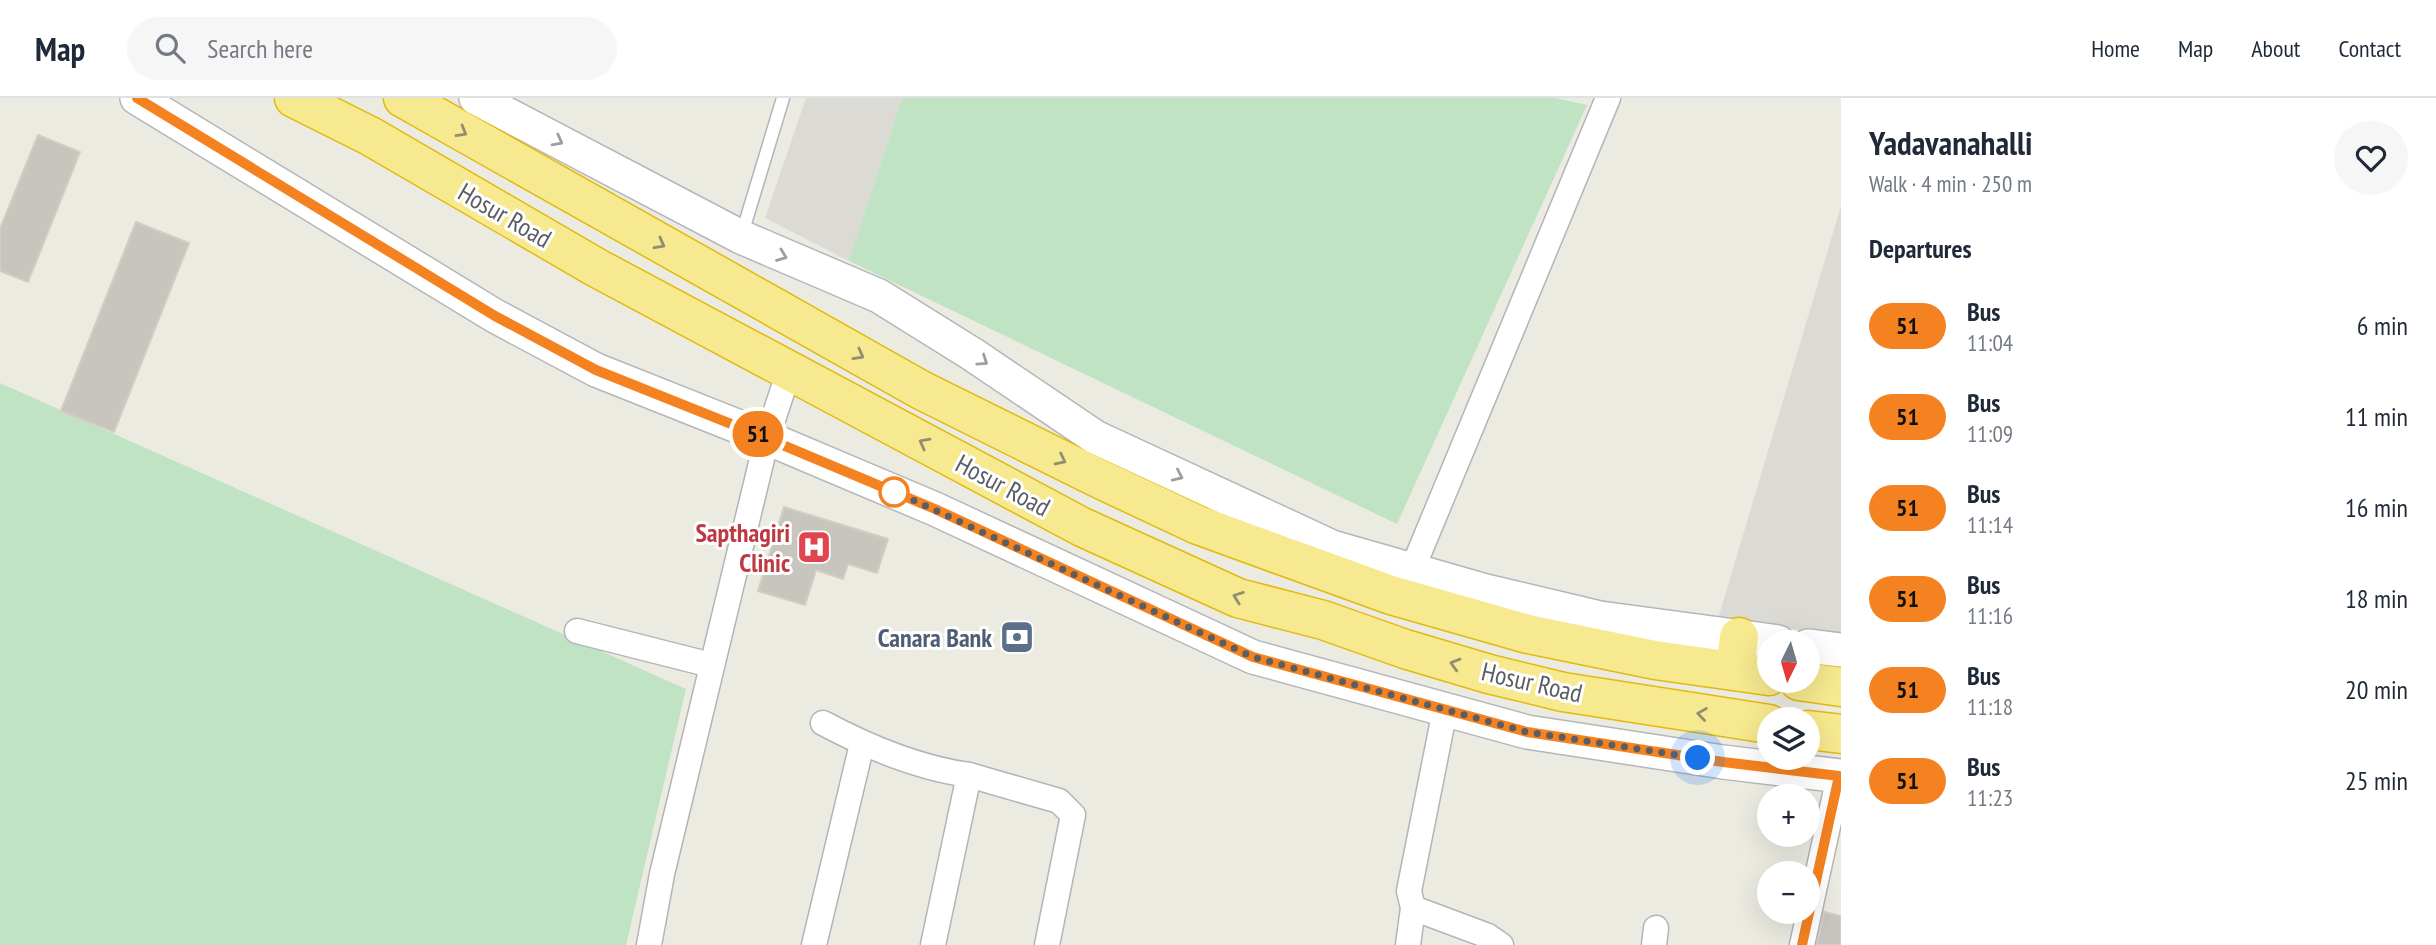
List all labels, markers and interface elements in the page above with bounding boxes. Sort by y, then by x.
search box [127,17,617,80]
text: Map [35,27,85,70]
icon: search [151,29,189,67]
text: Search here [207,32,313,65]
text: Home [2091,33,2140,64]
text: Map [2178,33,2213,64]
text: About [2251,33,2300,64]
text: Contact [2338,33,2401,64]
text: Yadavanahalli [1869,121,2032,164]
button: heart [2334,121,2408,195]
one-way arrow [455,124,468,137]
one-way arrow [551,133,563,146]
text: Walk · 4 min · 250 m [1869,169,2032,198]
street label: Hosur Road [452,175,558,255]
text: Departures [1869,232,1972,265]
one-way arrow [653,236,666,249]
one-way arrow [776,247,788,261]
text: Bus [1967,295,2000,328]
text: 6 min [2357,309,2408,342]
text: 51 [1896,310,1919,341]
text: 11:04 [1967,328,2013,357]
one-way arrow [851,347,864,360]
one-way arrow [975,353,988,365]
text: Bus [1967,386,2000,419]
text: 11 min [2345,400,2408,433]
text: 51 [1896,401,1919,432]
line badge: 51 [726,411,790,457]
text: 51 [747,418,769,449]
text: 11:09 [1967,419,2013,448]
one-way arrow [919,438,931,451]
street label: Hosur Road [950,446,1056,524]
one-way arrow [1054,451,1066,465]
one-way arrow [1171,468,1183,482]
unlabelled marker [879,477,909,507]
text: Bus [1967,477,2000,510]
text: 16 min [2345,491,2408,524]
text: 51 [1896,492,1919,523]
text: 11:14 [1967,510,2013,539]
place label: Sapthagiri Clinic [695,516,790,579]
hospital icon: Sapthagiri Clinic [795,528,833,566]
text: Bus [1967,568,2000,601]
text: 18 min [2345,582,2408,615]
text: 51 [1896,583,1919,614]
one-way arrow [1232,591,1244,605]
text: 11:16 [1967,601,2013,630]
bank icon: Canara Bank [998,618,1036,656]
place label: Canara Bank [878,621,992,654]
north arrow [1757,630,1820,693]
map controls [1757,630,1820,924]
street label: Hosur Road [1478,654,1586,710]
one-way arrow [1449,657,1461,672]
text: Bus [1967,659,2000,692]
text: 20 min [2345,673,2408,706]
text: 51 [1896,674,1919,705]
text: 11:18 [1967,692,2013,721]
one-way arrow [1696,707,1708,722]
button: layers [1757,707,1820,770]
your location [1680,740,1715,775]
text: Bus [1967,750,2000,783]
text: 25 min [2345,764,2408,797]
text: 51 [1896,765,1919,796]
text: 11:23 [1967,783,2013,812]
button: + [1757,784,1820,847]
button: − [1757,861,1820,924]

